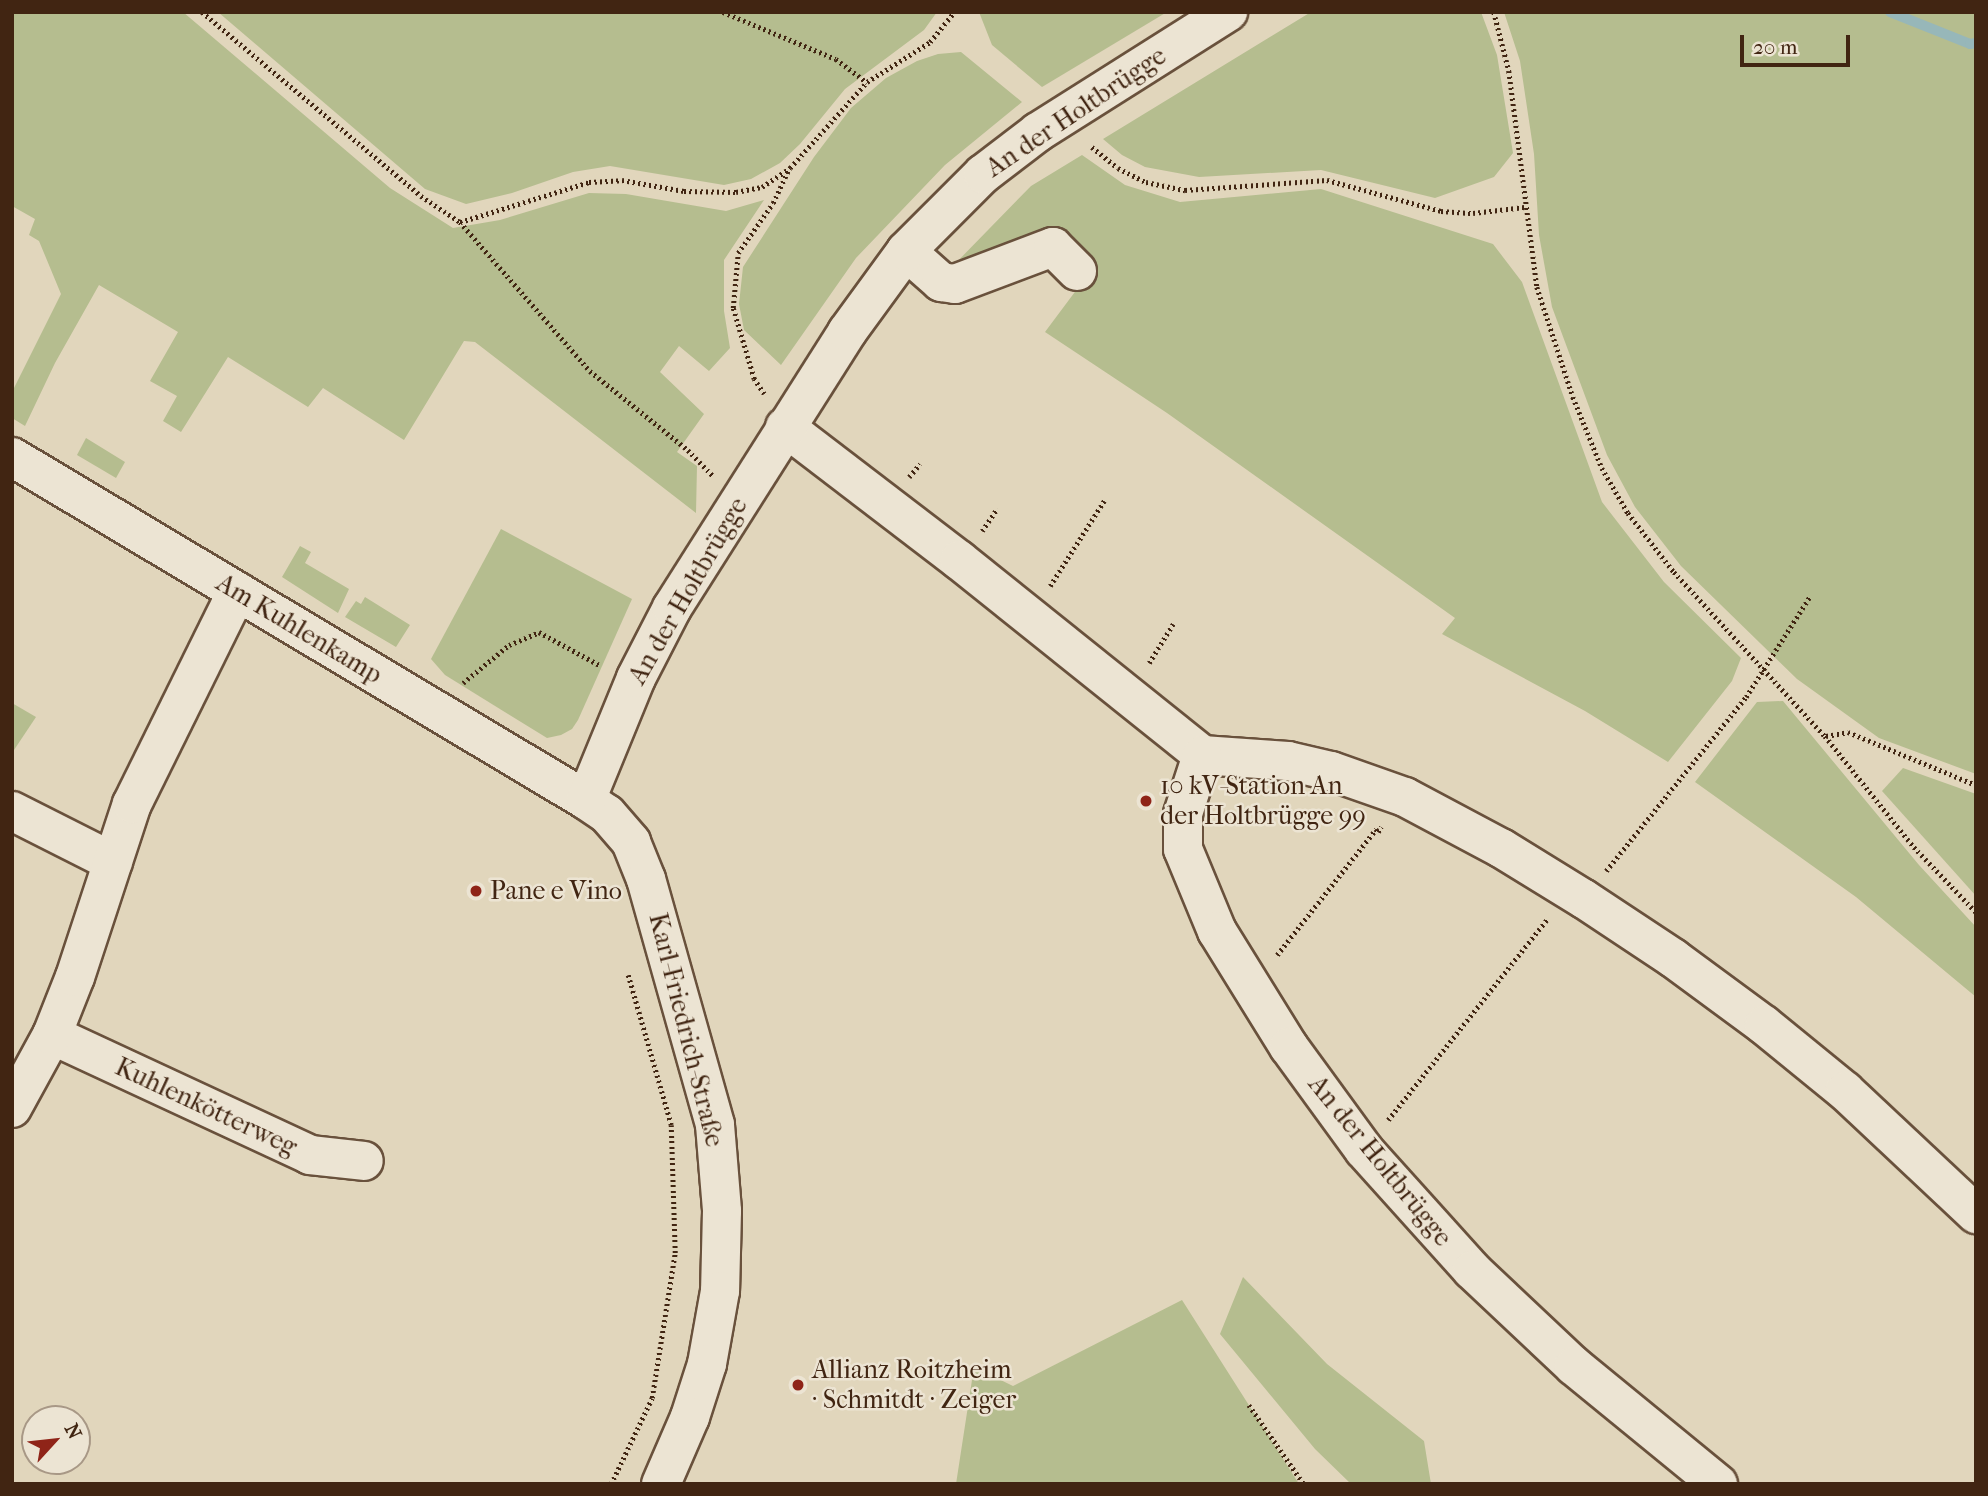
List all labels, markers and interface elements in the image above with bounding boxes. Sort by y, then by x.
scale bar [1743,21,1853,65]
text: 20 m [1753,35,1797,59]
street label: An der Holtbrügge [980,40,1172,184]
street label: An der Holtbrügge [622,492,754,690]
street label: Am Kuhlenkamp [211,567,387,691]
place label: 10 kV-Station An der Holtbrügge 99 [1160,770,1366,832]
marker: 10 kV-Station An der Holtbrügge 99 [1138,793,1154,809]
place label: Pane e Vino [490,875,622,907]
marker: Pane e Vino [468,883,484,899]
street label: Karl-Friedrich-Straße [642,910,730,1150]
street label: Kuhlenkötterweg [110,1051,302,1163]
street label: An der Holtbrügge [1302,1069,1458,1253]
place label: Allianz Roitzheim · Schmitdt · Zeiger [812,1354,1016,1416]
marker: Allianz Roitzheim · Schmitdt · Zeiger [790,1377,806,1393]
north arrow [21,1405,91,1475]
text: N [60,1420,86,1443]

